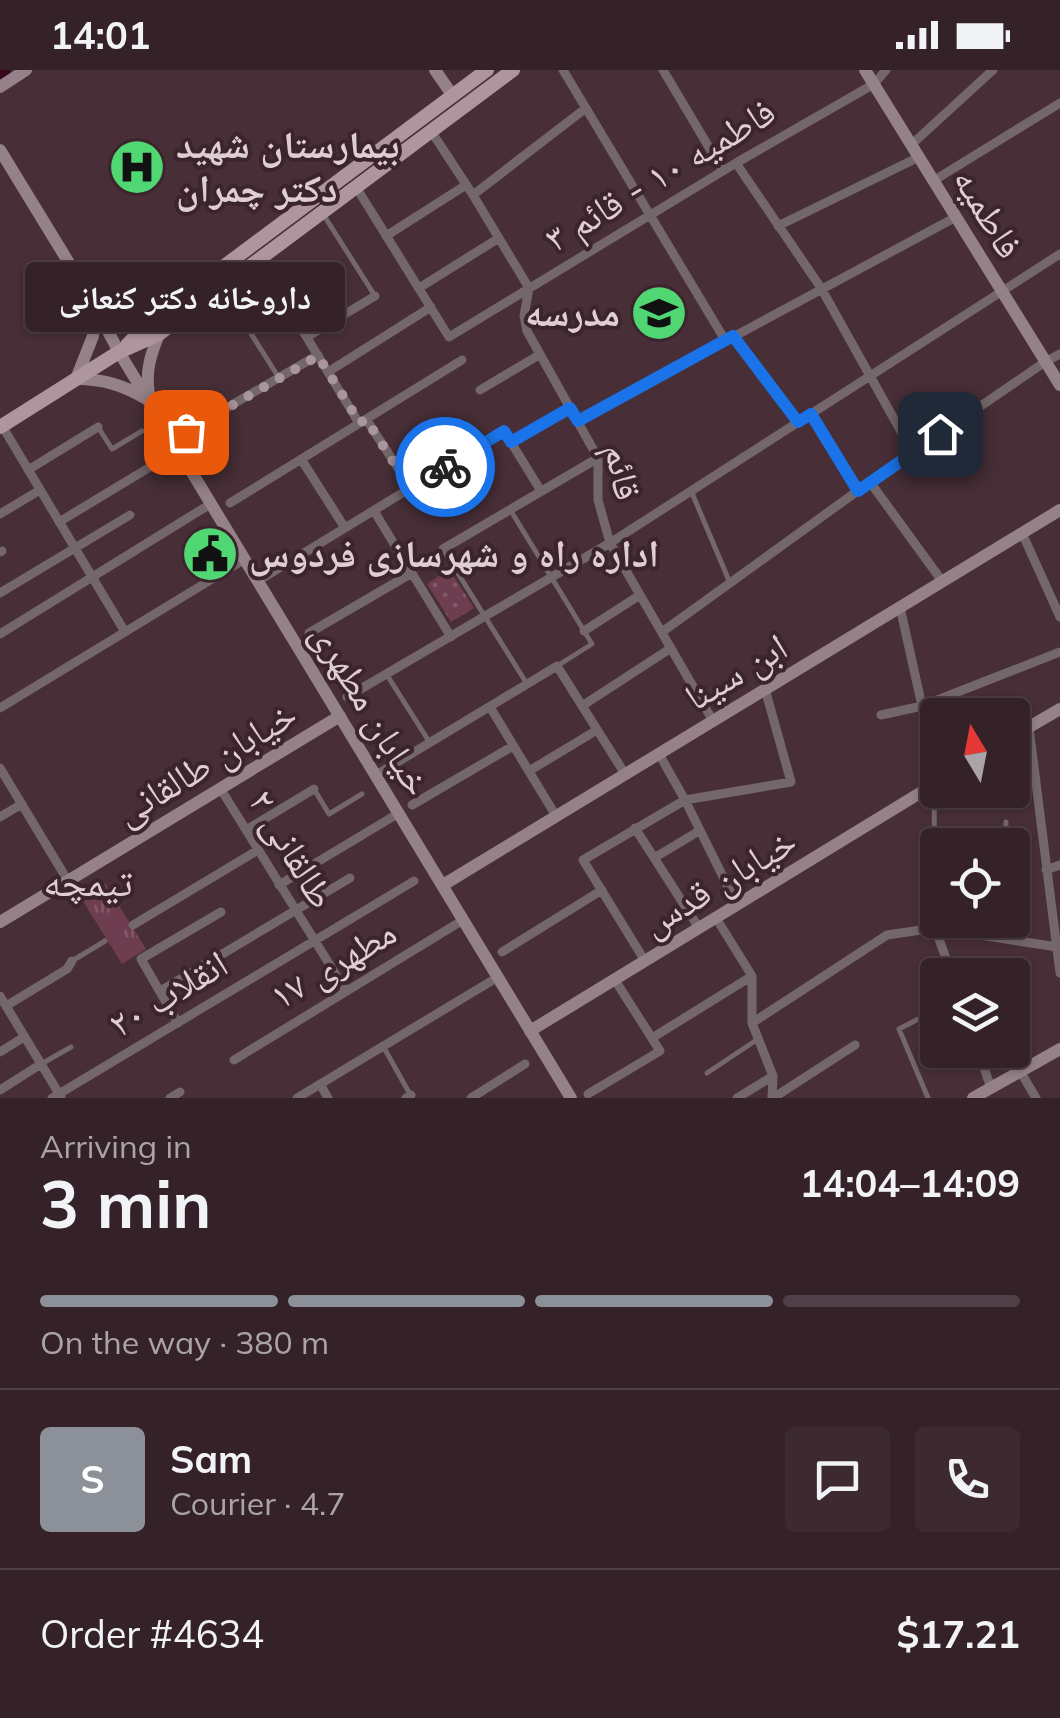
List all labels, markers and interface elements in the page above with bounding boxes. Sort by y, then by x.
text: 14:01 [50,11,151,59]
street label: فاطمیه ۱۰ - قائم ۳ [536,87,784,263]
place label: بیمارستان شهید دکتر چمران [176,120,399,212]
hospital icon: بیمارستان شهید دکتر چمران [107,137,167,197]
street label: فاطمیه [943,158,1034,267]
callout: داروخانه دکتر کنعانی [26,262,346,332]
text: داروخانه دکتر کنعانی [59,277,311,317]
school or university icon: مدرسه [629,283,689,343]
place label: مدرسه [525,288,620,336]
pin [144,390,229,475]
pin [898,392,983,477]
icon: bag [159,405,214,460]
icon: home [913,407,968,462]
courier [395,417,495,517]
street label: قائم [593,439,653,505]
icon: bike [418,440,473,495]
public building icon: اداره راه و شهرسازی فردوس [180,524,240,584]
place label: اداره راه و شهرسازی فردوس [249,529,659,577]
street label: خیابان مطهری [301,613,442,804]
street label: ابن سینا [676,622,795,720]
street label: خیابان طالقانی [106,689,305,835]
north arrow [920,698,1030,808]
map controls [920,698,1030,1068]
street label: طالقانی ۲ [239,780,347,917]
street label: خیابان قدس [632,816,805,946]
button: locate [920,828,1030,938]
district label: تیمچه [43,856,133,906]
street label: مطهری ۱۷ [261,907,404,1019]
street label: انقلاب ۲۰ [99,939,236,1047]
button: layers [920,958,1030,1068]
text: Arriving in [40,1126,192,1166]
text: 14:04–14:09 [800,1159,1020,1207]
text: 3 min [40,1163,211,1244]
text: On the way · 380 m [40,1322,329,1362]
button: chat [785,1427,890,1532]
button: phone [915,1427,1020,1532]
text: Sam [170,1435,252,1483]
text: S [80,1455,105,1503]
text: Courier · 4.7 [170,1483,346,1523]
text: Order #4634 [40,1610,264,1658]
text: $17.21 [897,1610,1020,1658]

